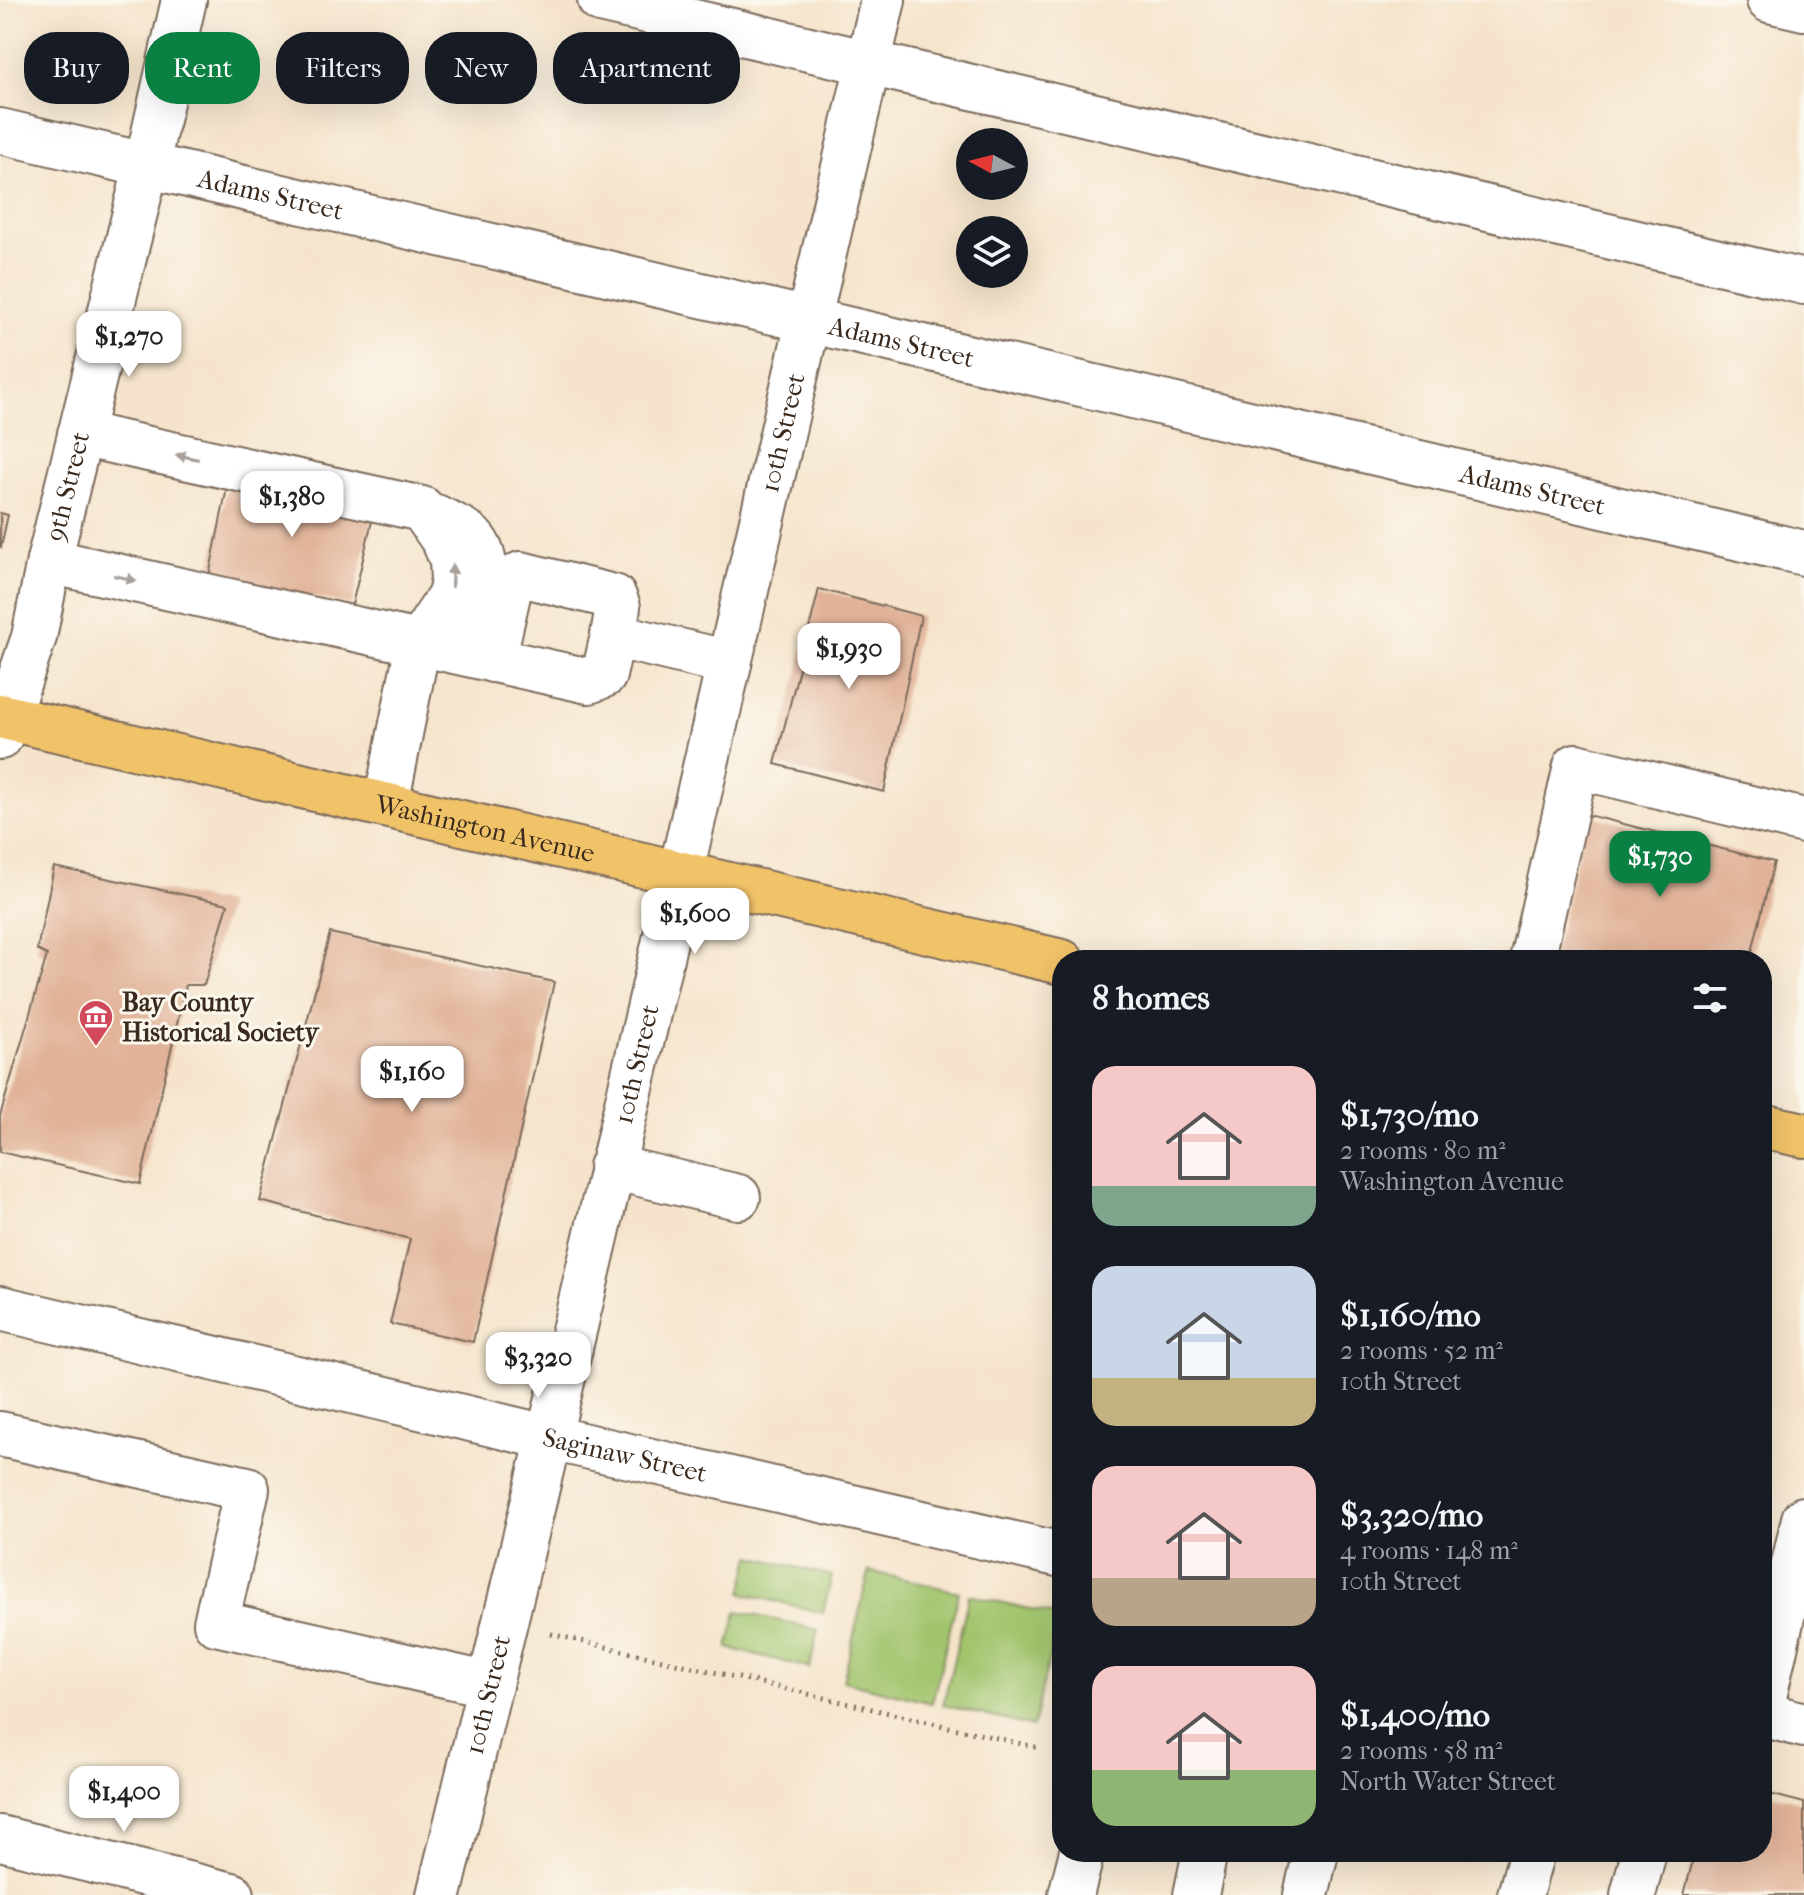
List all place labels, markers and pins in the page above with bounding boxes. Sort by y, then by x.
pin: $1,270 [64,311,194,379]
pin: $1,380 [227,471,357,539]
pin: $1,930 [784,623,914,691]
pin: $1,730 [1595,831,1725,899]
pin: $1,600 [630,888,760,956]
place label: Bay County Historical Society [122,987,321,1048]
museum icon: Bay County Historical Society [77,998,115,1048]
pin: $1,160 [347,1046,477,1114]
pin: $3,320 [473,1332,603,1400]
pin: $1,400 [59,1766,189,1834]

